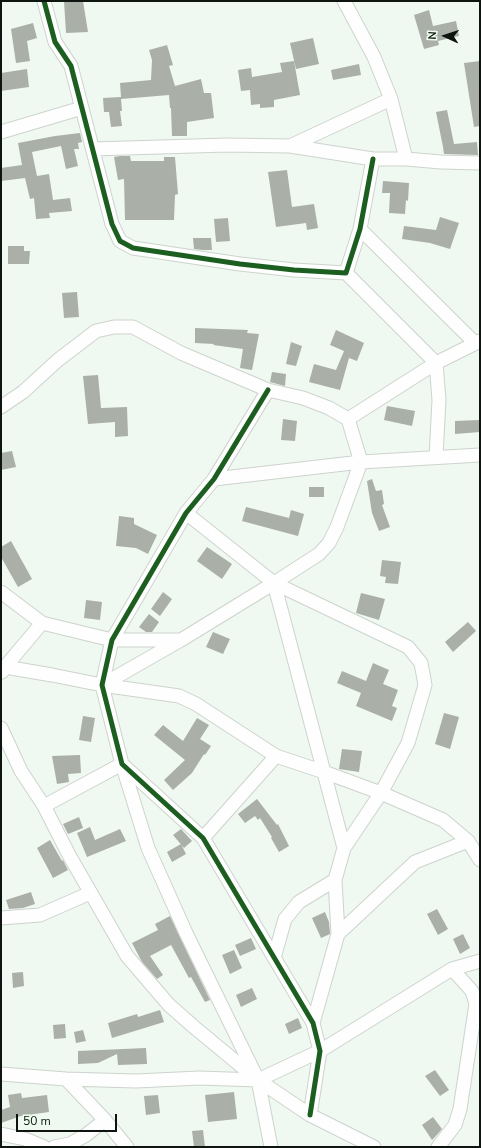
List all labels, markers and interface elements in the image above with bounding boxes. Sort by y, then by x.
north arrow [425,16,465,56]
text: N [425,31,440,40]
scale bar [18,1106,119,1132]
text: 50 m [23,1113,51,1129]

